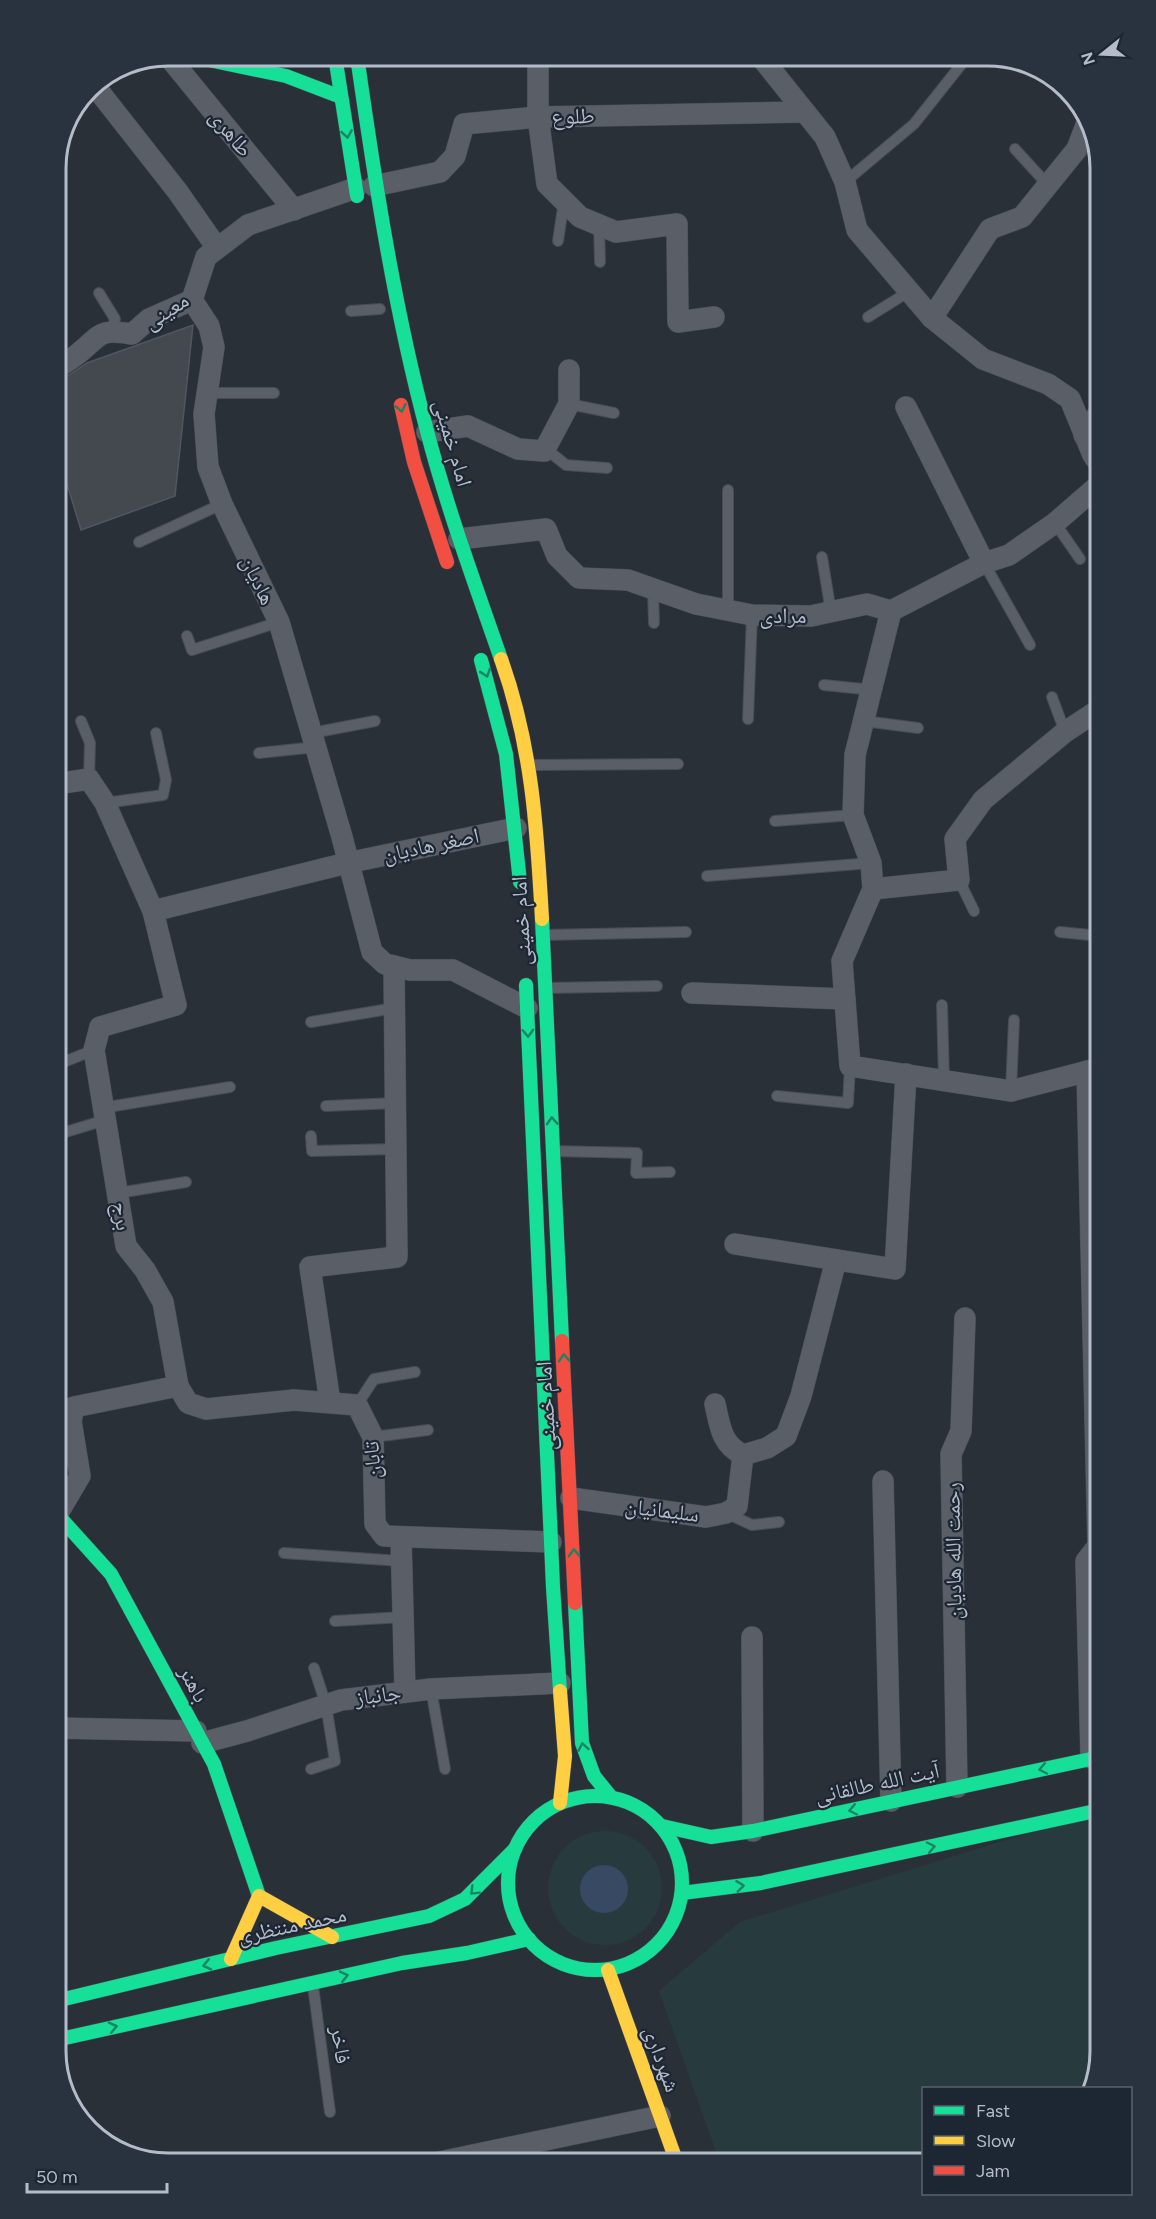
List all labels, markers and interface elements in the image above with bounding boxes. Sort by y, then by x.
north arrow [1072,24,1132,84]
text: N [1077,50,1099,67]
street label: طلوع [551,102,595,130]
street label: طاهری [204,104,258,162]
one-way arrow [340,129,353,139]
street label: معینی [138,286,194,336]
street label: امام خمینی [427,396,478,490]
one-way arrow [394,402,407,412]
street label: هادیان [234,551,282,609]
street label: مرادی [760,602,806,629]
one-way arrow [479,667,491,678]
street label: اصغر هادیان [380,822,482,868]
street label: امام خمینی [505,876,538,966]
one-way arrow [521,1028,534,1037]
one-way arrow [546,1117,559,1126]
street label: برج [106,1200,138,1232]
one-way arrow [558,1353,571,1362]
street label: امام خمینی [530,1361,563,1451]
street label: تابان [357,1440,387,1480]
street label: رحمت الله هادیان [938,1482,968,1620]
street label: سلیمانیان [623,1492,701,1528]
one-way arrow [567,1548,580,1557]
street label: باهنر [173,1660,215,1707]
street label: جانباز [352,1679,403,1711]
one-way arrow [577,1743,590,1753]
street label: آیت الله طالقانی [812,1757,942,1809]
one-way arrow [1039,1762,1049,1775]
one-way arrow [848,1802,858,1815]
one-way arrow [926,1841,936,1854]
one-way arrow [736,1880,745,1892]
one-way arrow [470,1883,481,1894]
street label: محمد منتظری [235,1900,349,1950]
one-way arrow [202,1957,212,1970]
one-way arrow [339,1970,349,1983]
one-way arrow [107,2021,117,2034]
street label: شهرداری [638,2022,686,2096]
street label: فاخر [325,2023,357,2066]
legend [922,2087,1132,2195]
text: Fast [976,2100,1010,2122]
text: Slow [976,2130,1015,2152]
scale bar [27,2156,166,2194]
text: Jam [976,2160,1010,2182]
text: 50 m [36,2166,78,2188]

